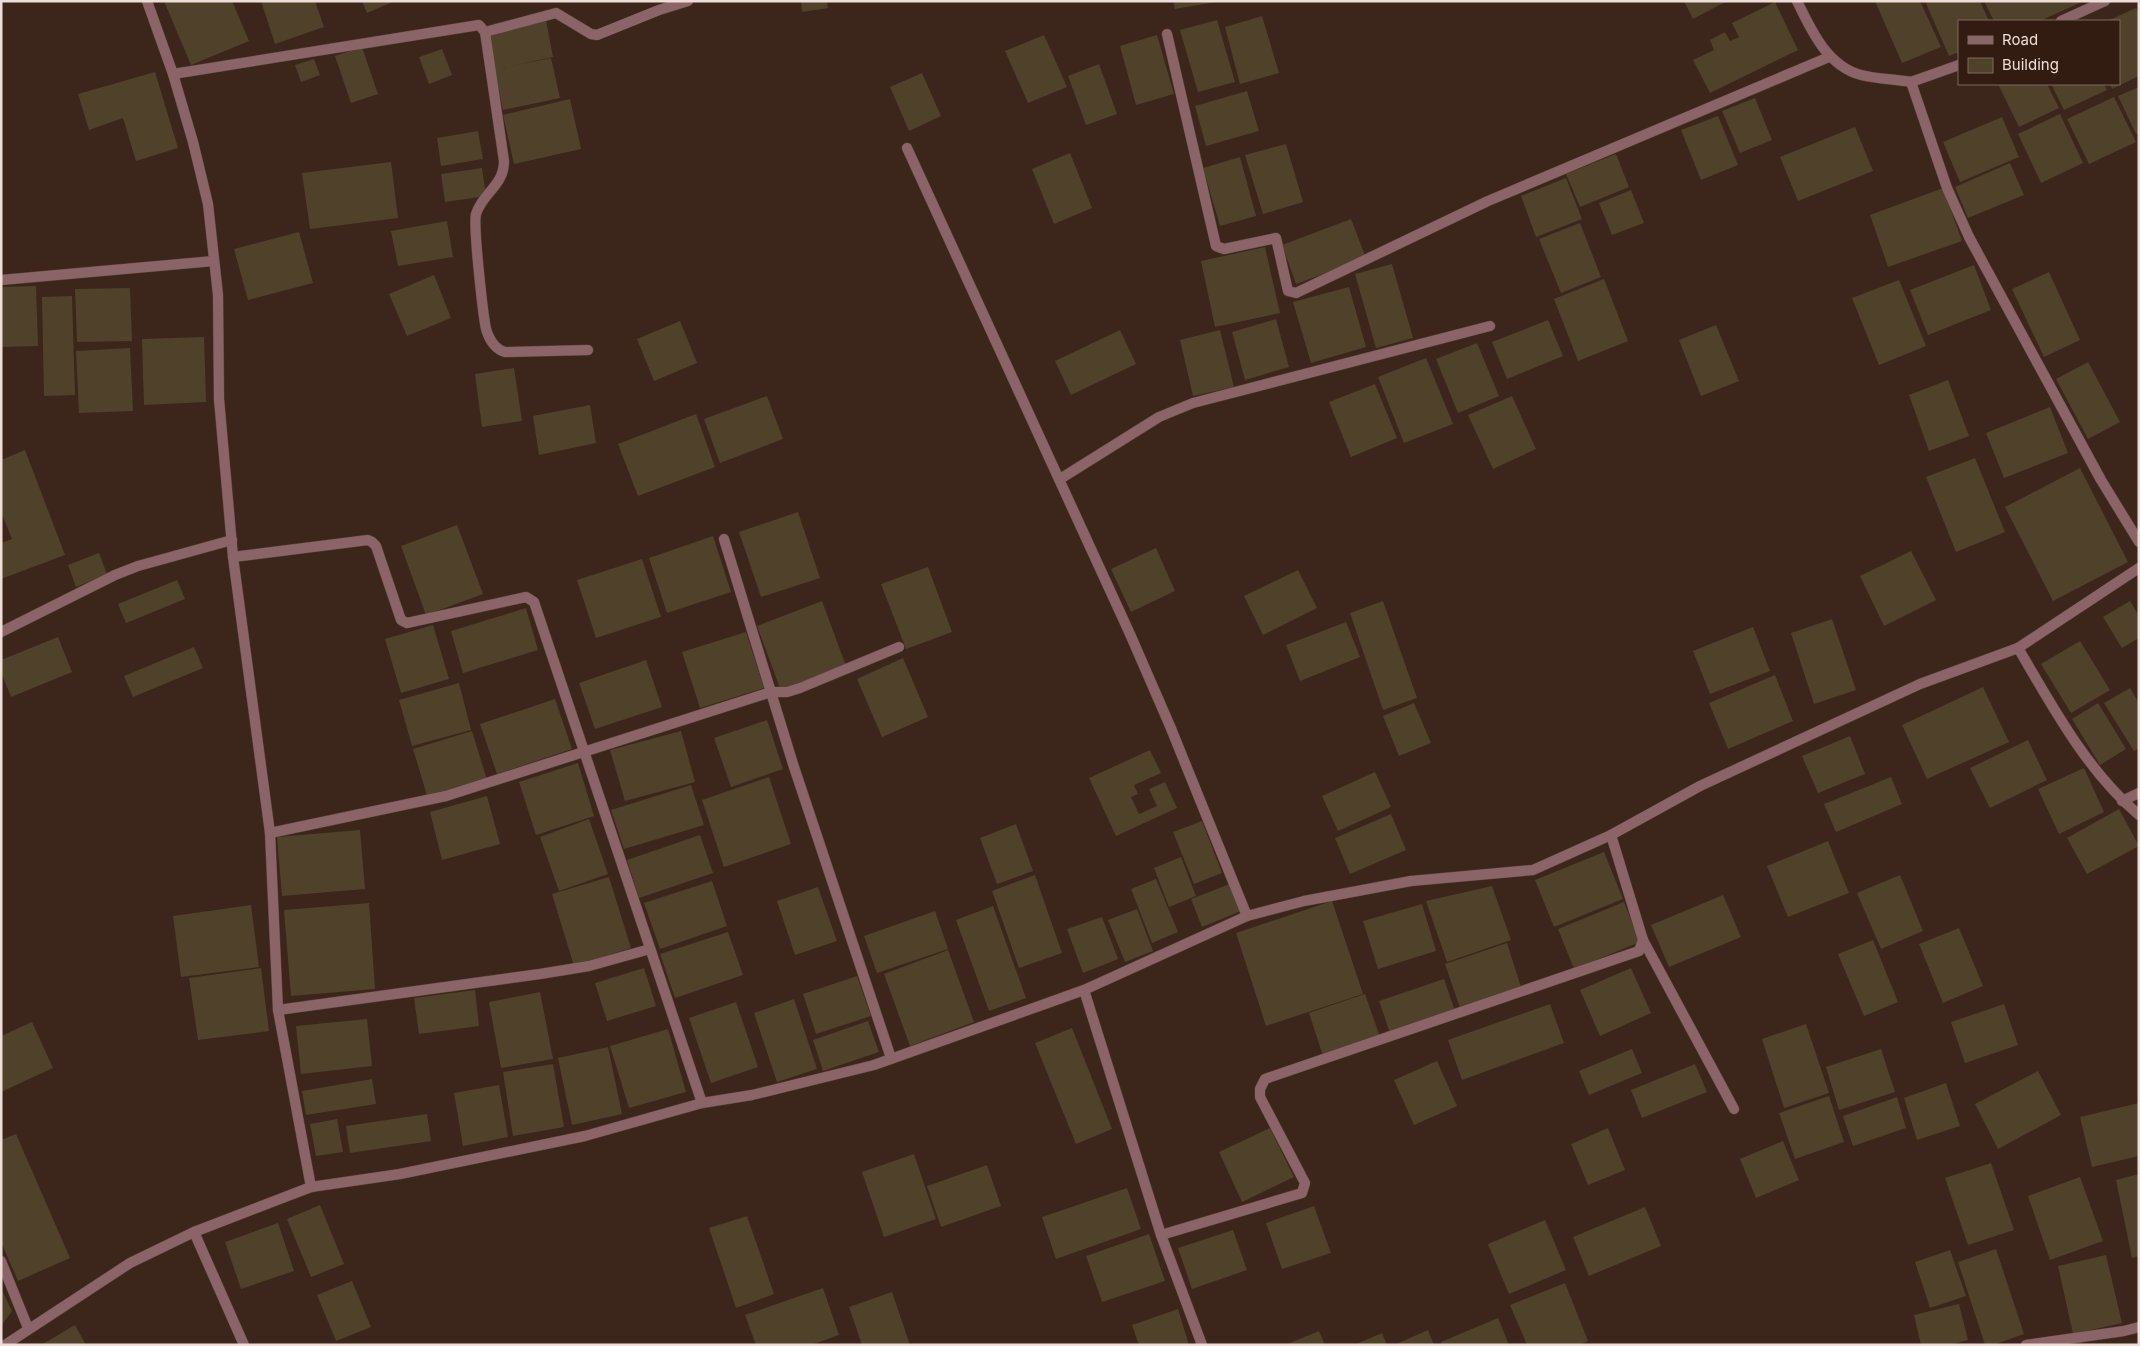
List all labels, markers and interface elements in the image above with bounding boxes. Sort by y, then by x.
legend [1958,20,2120,85]
text: Road [2002,30,2038,49]
text: Building [2002,55,2059,74]

